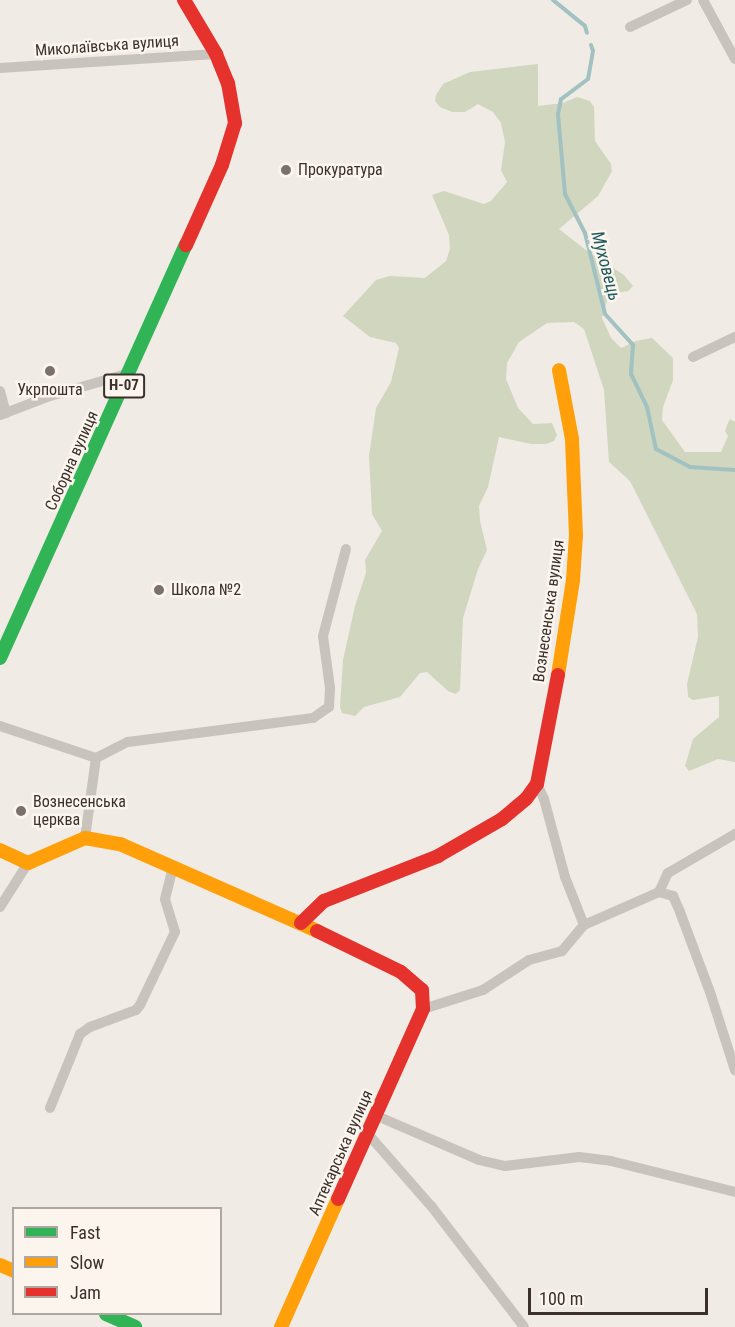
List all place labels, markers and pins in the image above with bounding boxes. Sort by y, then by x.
place label: Прокуратура [298,160,383,180]
marker: Прокуратура [279,163,293,177]
marker: Укрпошта [43,364,57,378]
place label: Укрпошта [17,380,83,400]
place label: Школа №2 [171,580,241,600]
marker: Школа №2 [152,583,166,597]
place label: Вознесенська церква [33,792,126,830]
marker: Вознесенська церква [14,804,28,818]

